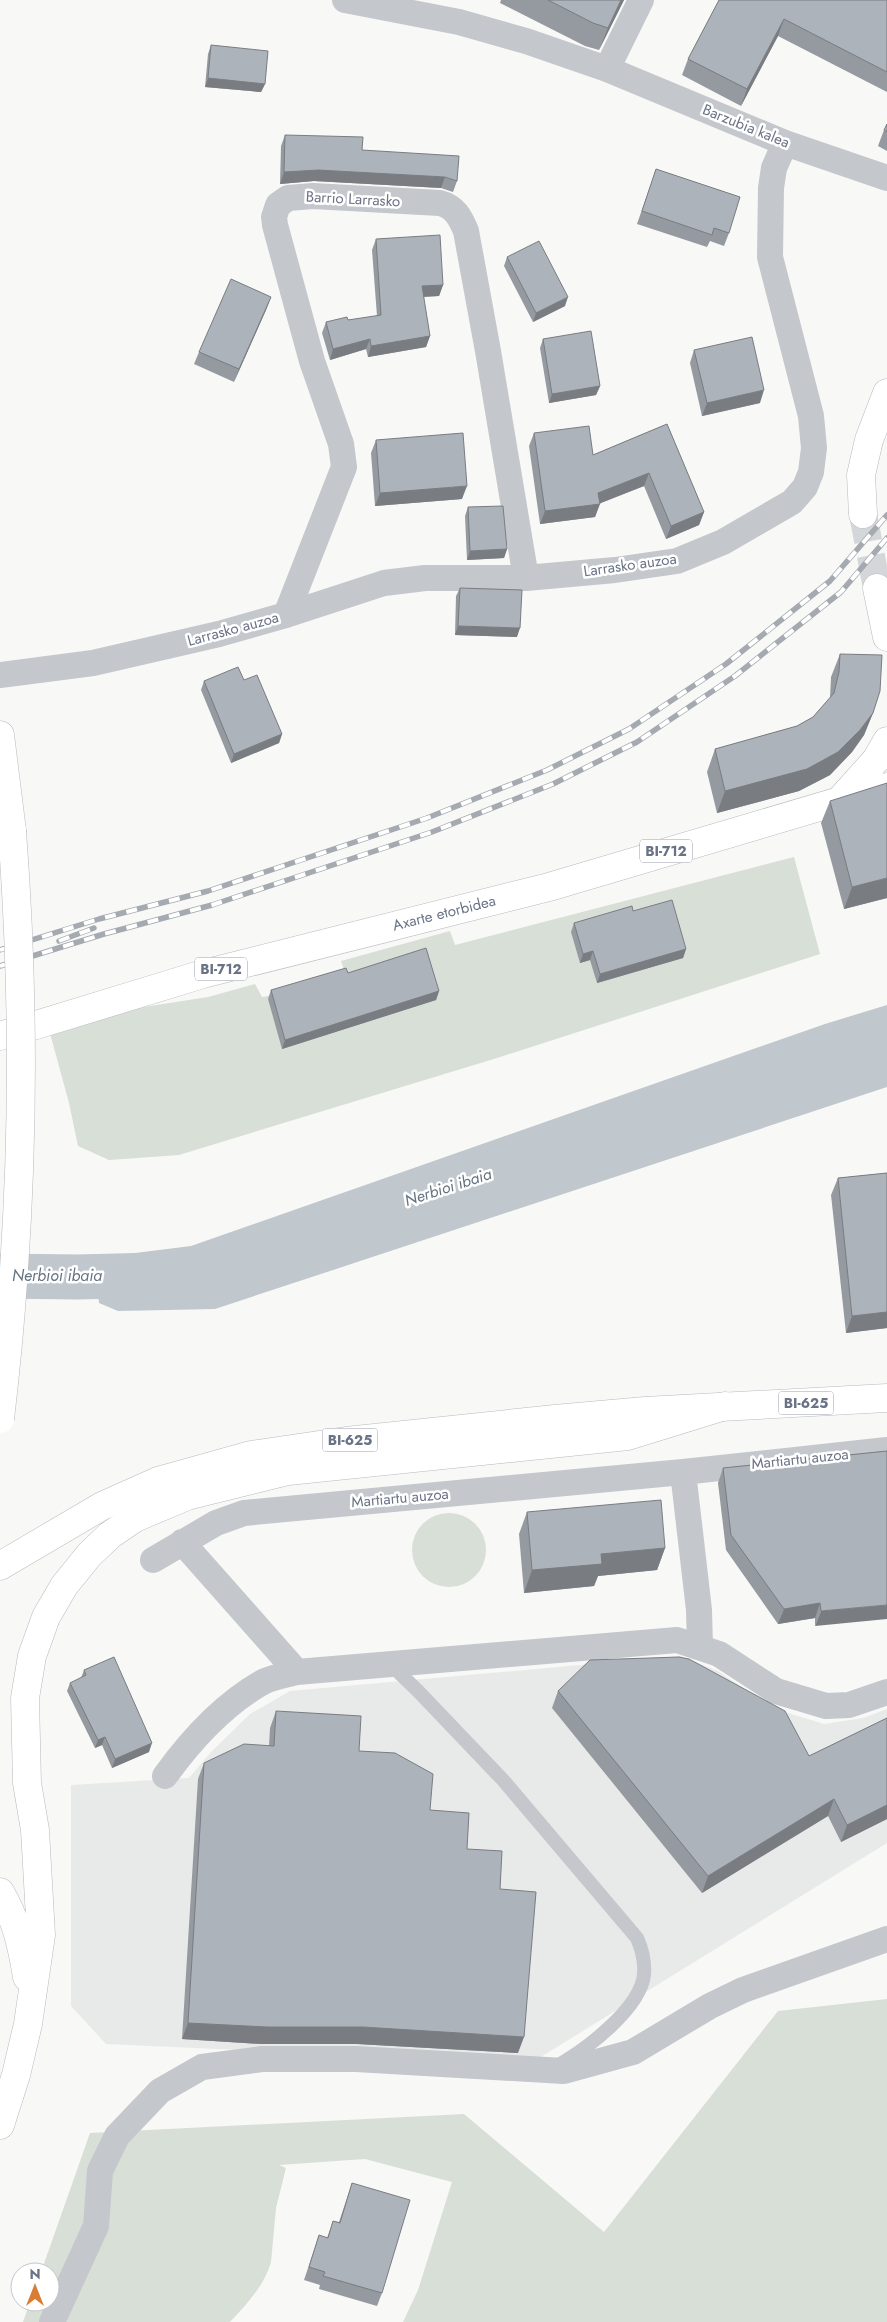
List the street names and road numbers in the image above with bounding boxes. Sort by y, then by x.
street label: Barzubia kalea [699,99,793,153]
street label: Barrio Larrasko [305,186,401,212]
street label: Larrasko auzoa [582,548,678,582]
street label: Larrasko auzoa [185,606,281,652]
road number: BI-712 [640,839,692,862]
street label: Axarte etorbidea [390,890,498,936]
road number: BI-712 [195,958,247,981]
road number: BI-625 [778,1392,834,1415]
road number: BI-625 [322,1428,378,1452]
street label: Martiartu auzoa [750,1443,850,1475]
street label: Martiartu auzoa [350,1483,450,1513]

